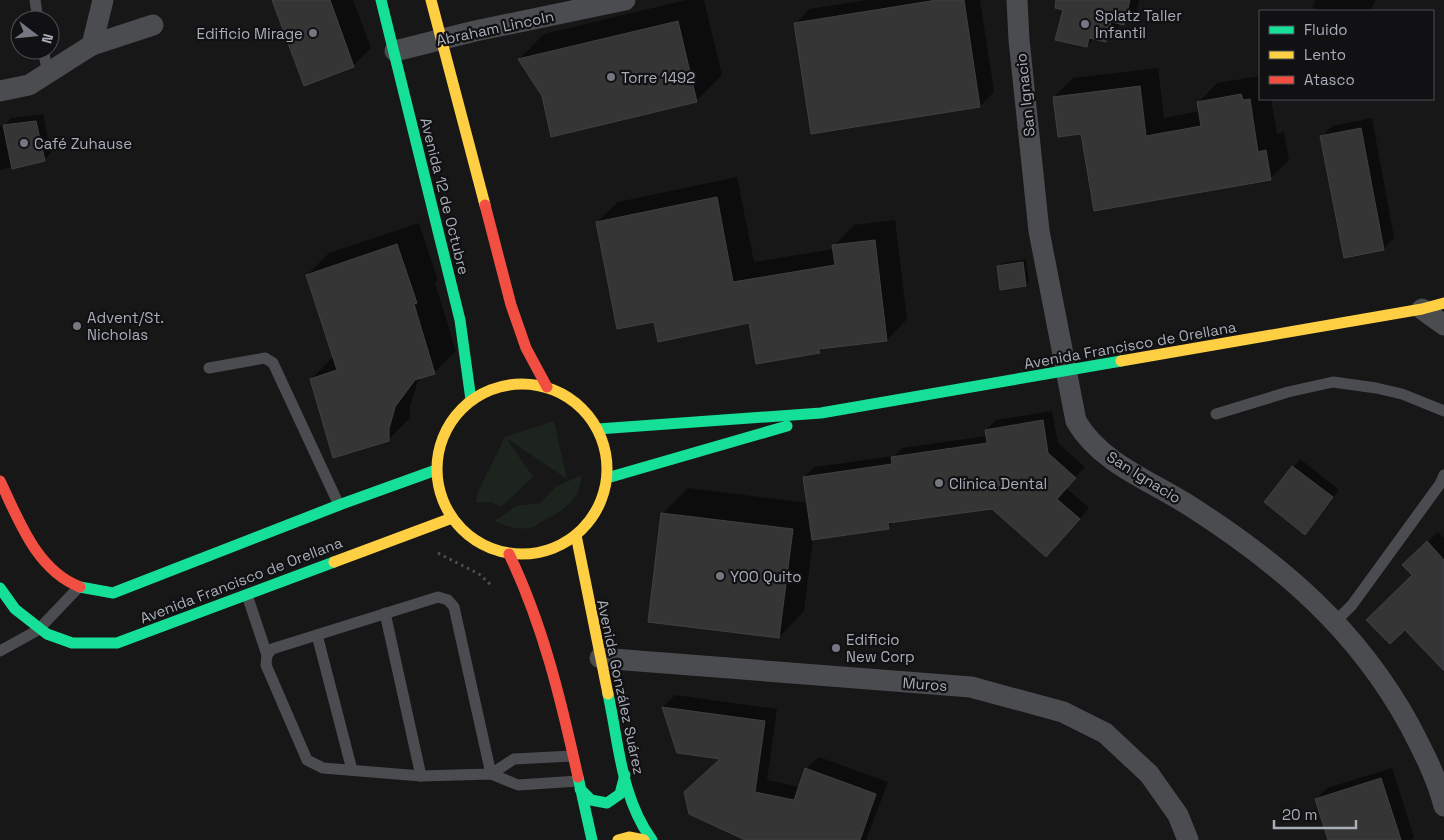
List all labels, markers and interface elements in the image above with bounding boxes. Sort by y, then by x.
street label: Abraham Lincoln [434,6,556,50]
place label: Splatz Taller Infantil [1095,6,1182,42]
north arrow [10,10,60,60]
legend [1259,10,1434,100]
marker: Splatz Taller Infantil [1079,18,1091,30]
text: Fluido [1304,20,1348,39]
place label: Edificio Mirage [197,24,303,43]
marker: Edificio Mirage [307,27,319,39]
text: N [38,32,57,46]
text: Lento [1304,45,1346,64]
street label: San Ignacio [1011,52,1039,138]
place label: Torre 1492 [621,68,695,87]
text: Atasco [1304,70,1355,89]
marker: Torre 1492 [605,71,617,83]
street label: Avenida 12 de Octubre [416,116,474,277]
place label: Café Zuhause [34,134,132,153]
marker: Café Zuhause [18,137,30,149]
place label: Advent/St. Nicholas [87,308,164,344]
street label: Avenida Francisco de Orellana [1022,317,1238,373]
marker: Advent/St. Nicholas [71,320,83,332]
street label: San Ignacio [1103,447,1185,507]
place label: Clínica Dental [949,474,1047,493]
marker: Clínica Dental [933,477,945,489]
street label: Avenida Francisco de Orellana [137,532,345,627]
place label: YOO Quito [730,567,801,586]
marker: YOO Quito [714,570,726,582]
street label: Avenida González Suárez [593,598,649,776]
place label: Edificio New Corp [846,630,915,666]
marker: Edificio New Corp [830,642,842,654]
street label: Muros [902,673,948,695]
scale bar [1274,798,1356,830]
text: 20 m [1282,805,1317,824]

